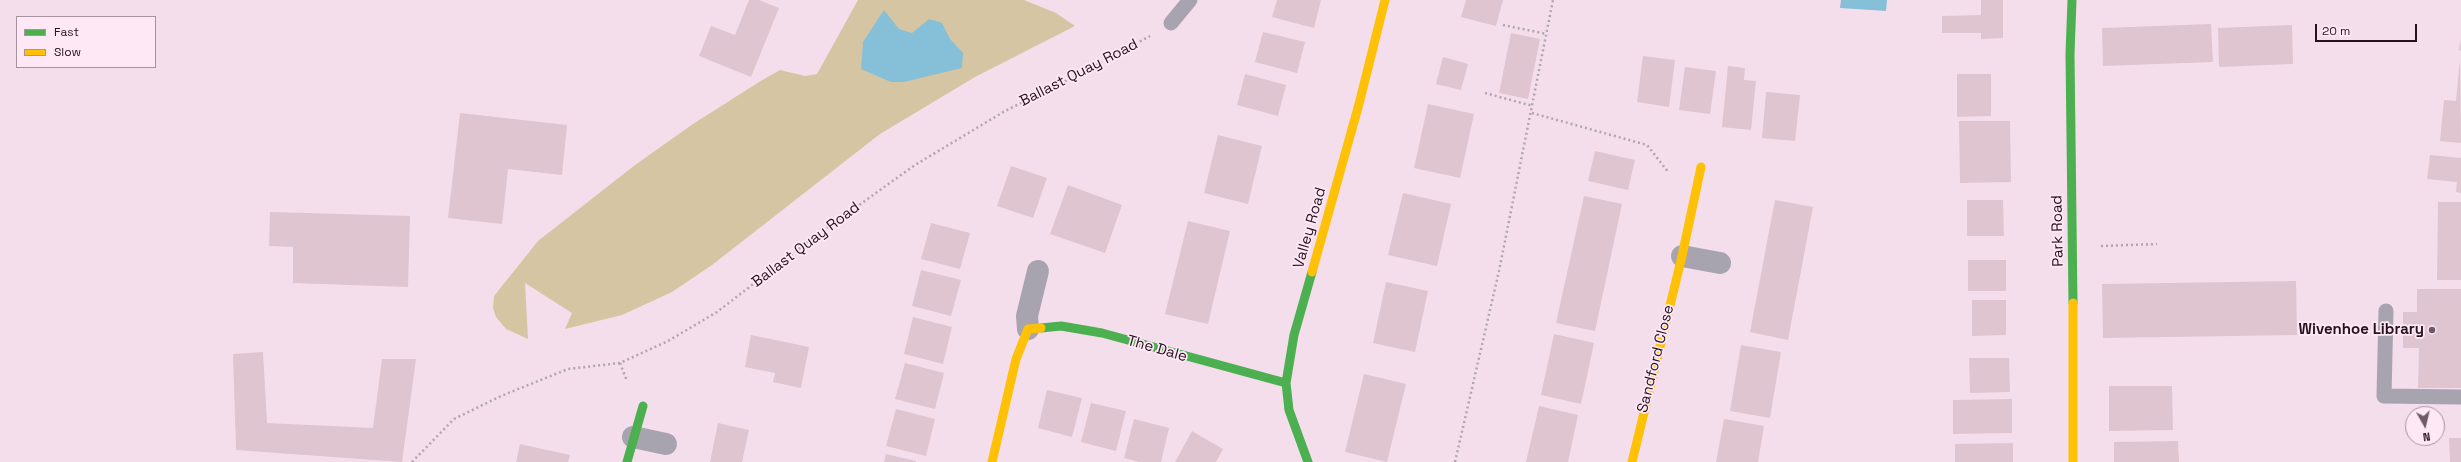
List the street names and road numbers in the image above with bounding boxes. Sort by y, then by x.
street label: Ballast Quay Road [1017,35,1141,111]
street label: Valley Road [1290,185,1330,271]
street label: Park Road [2048,195,2068,267]
street label: Ballast Quay Road [748,199,864,291]
street label: Sandford Close [1634,303,1678,415]
street label: The Dale [1125,332,1189,366]

